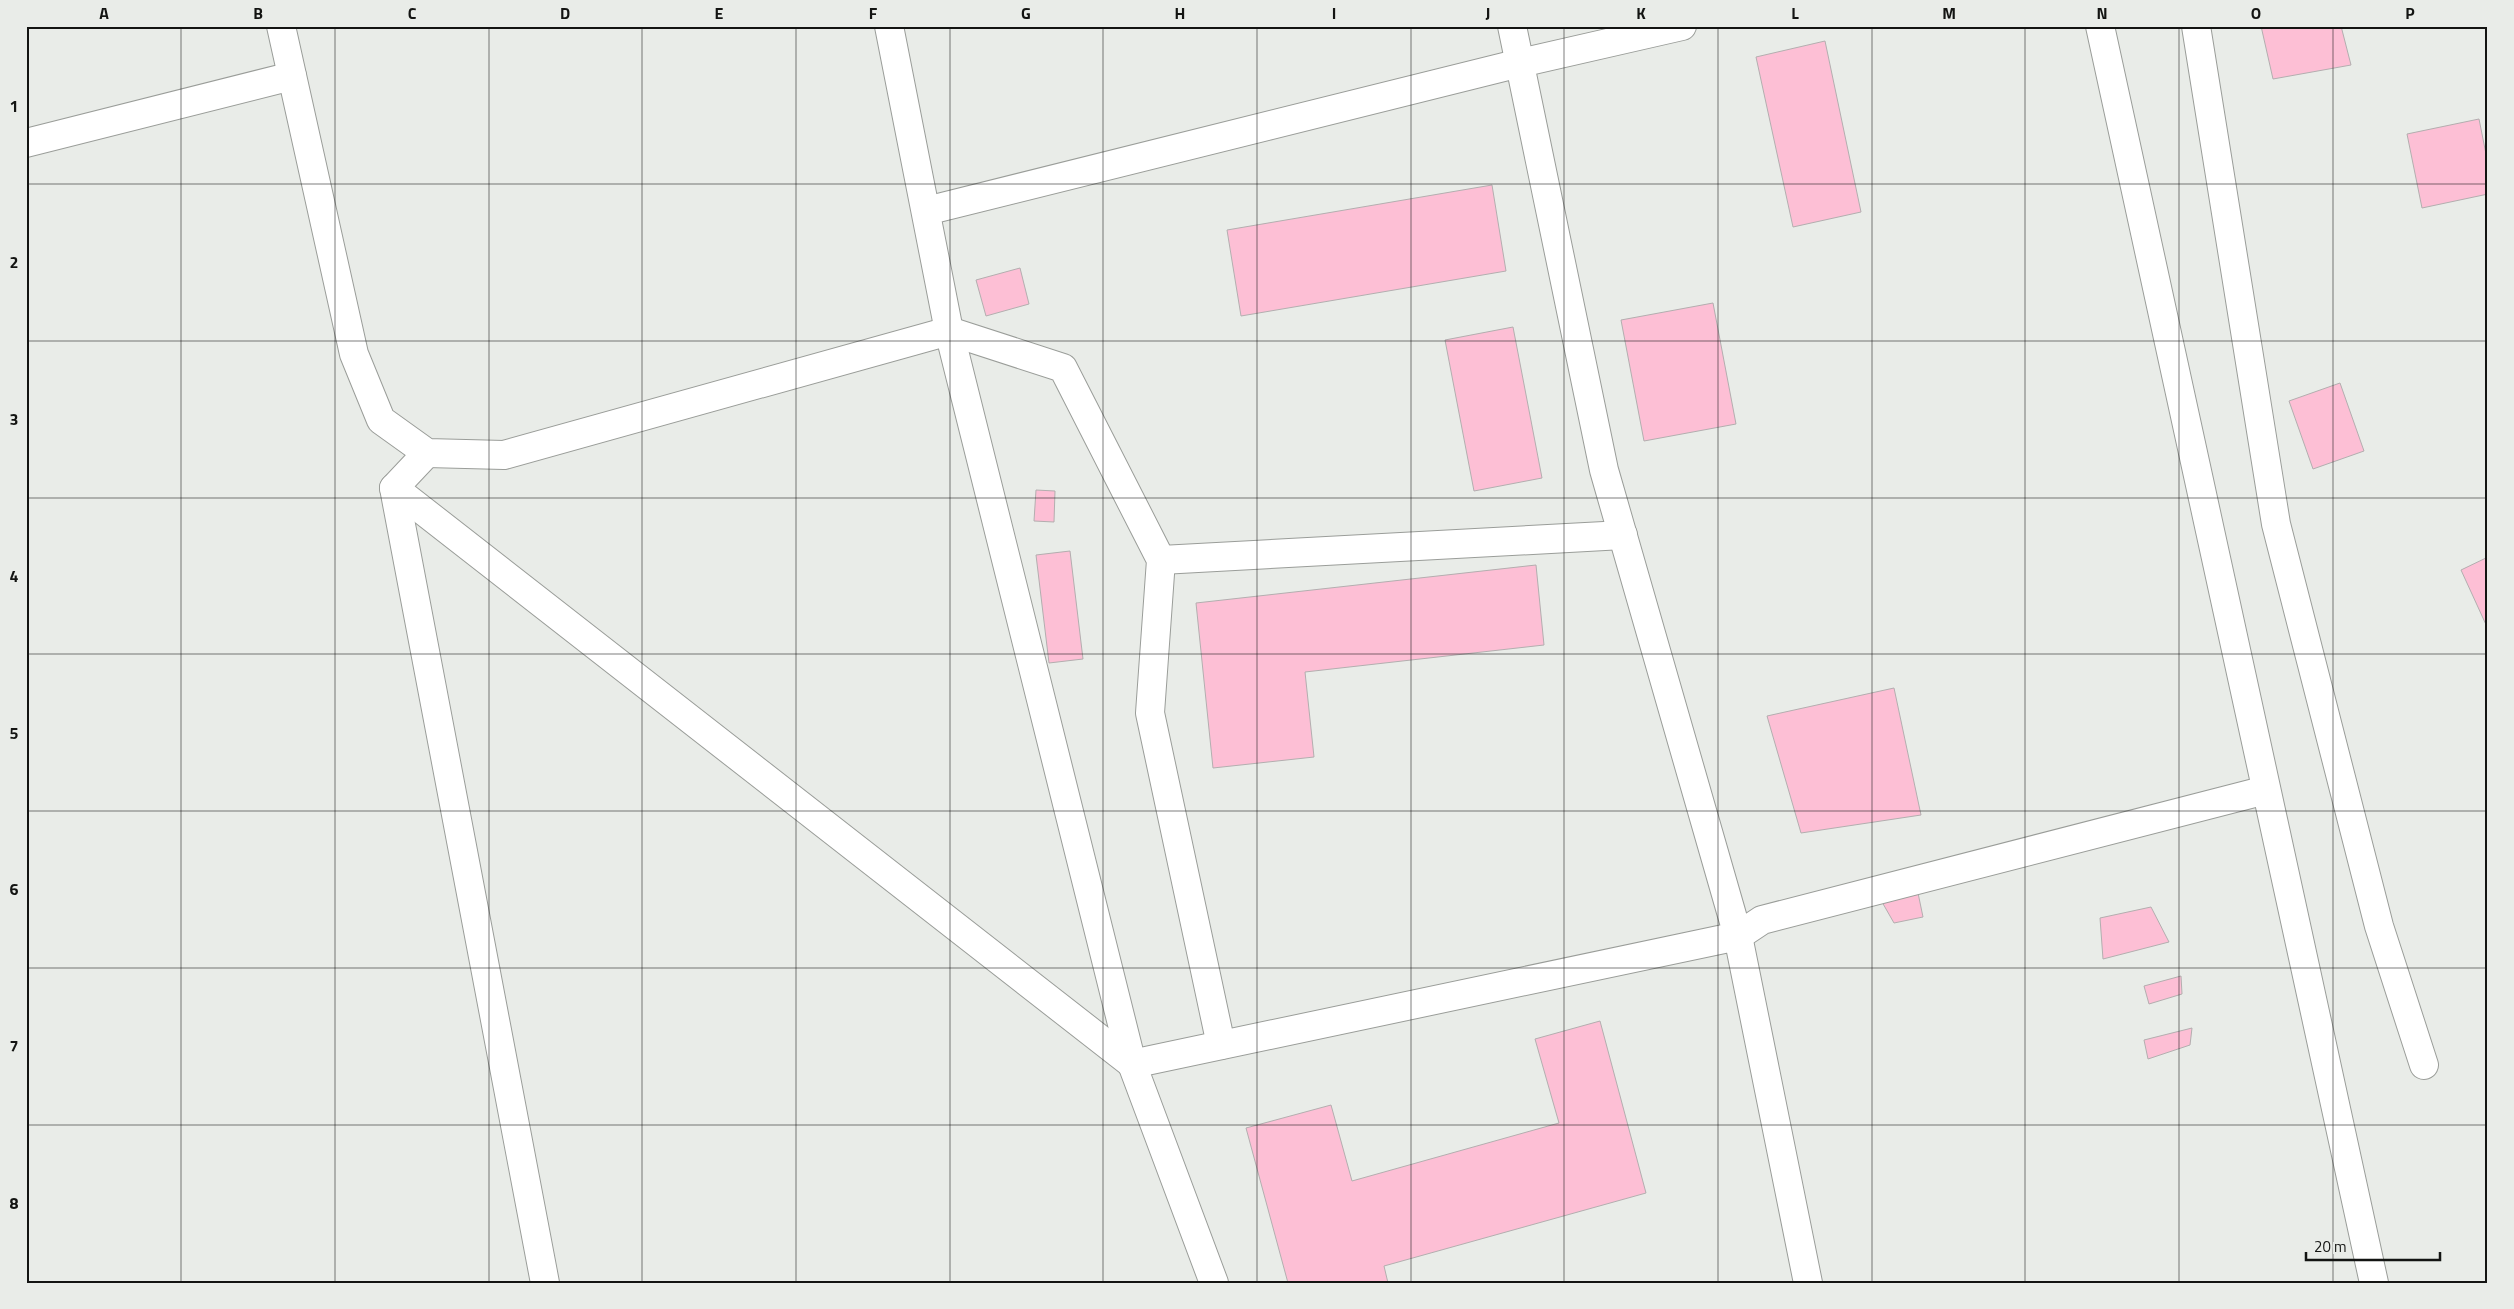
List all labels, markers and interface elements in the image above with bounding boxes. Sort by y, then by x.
text: A [99,1,109,25]
text: B [253,1,263,25]
text: C [408,1,417,25]
text: D [560,1,570,25]
text: E [715,1,724,25]
text: F [869,1,878,25]
text: G [1021,1,1031,25]
text: H [1175,1,1185,25]
text: I [1332,1,1336,25]
text: J [1486,1,1490,25]
text: K [1636,1,1646,25]
text: L [1791,1,1799,25]
text: M [1942,1,1956,25]
text: N [2096,1,2108,25]
text: O [2251,1,2261,25]
text: P [2405,1,2415,25]
text: 1 [10,94,18,118]
text: 2 [10,250,18,274]
text: 3 [10,407,18,431]
text: 4 [10,564,19,588]
text: 5 [10,721,19,745]
text: 6 [10,877,19,901]
text: 7 [10,1034,18,1058]
text: 8 [10,1191,19,1215]
scale bar [2306,1229,2440,1261]
text: 20 m [2314,1235,2347,1258]

